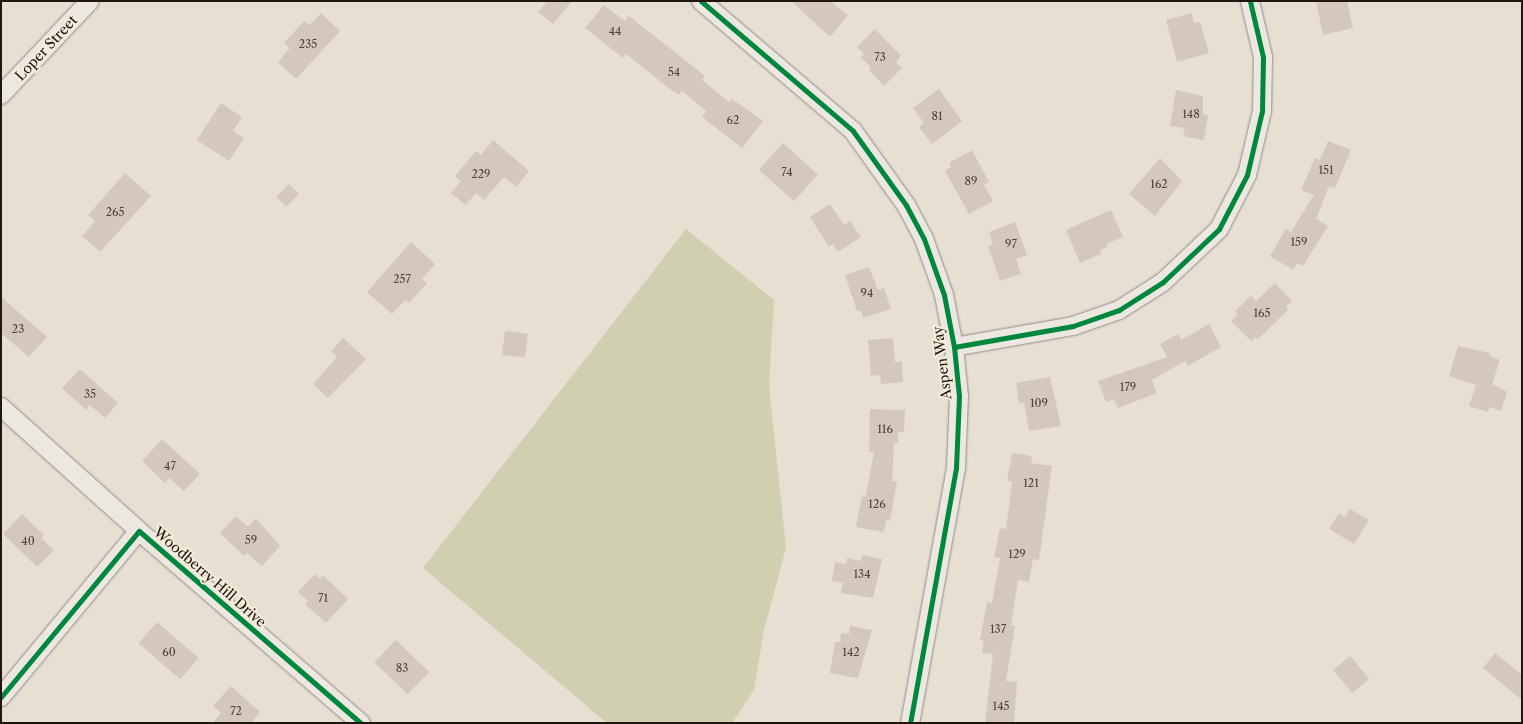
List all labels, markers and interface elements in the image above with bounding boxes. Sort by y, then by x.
street label: Loper Street [11,12,81,84]
house number: 44 [609,24,621,38]
house number: 235 [299,37,317,51]
house number: 73 [874,50,886,64]
house number: 54 [668,65,680,79]
house number: 148 [1182,107,1200,121]
house number: 81 [931,109,943,123]
house number: 62 [727,113,739,127]
house number: 151 [1318,163,1334,177]
house number: 74 [781,165,793,179]
house number: 229 [471,167,491,181]
house number: 89 [965,174,977,188]
house number: 162 [1150,177,1168,191]
house number: 265 [106,205,124,219]
house number: 159 [1290,235,1308,249]
house number: 97 [1005,237,1017,251]
house number: 257 [393,272,411,286]
house number: 94 [861,286,873,300]
house number: 165 [1253,306,1271,320]
house number: 23 [12,322,24,336]
street label: Aspen Way [929,325,955,401]
house number: 179 [1120,380,1136,394]
house number: 35 [84,387,96,401]
house number: 109 [1030,396,1048,410]
house number: 116 [877,422,893,436]
house number: 47 [164,459,176,473]
house number: 121 [1023,476,1039,490]
house number: 126 [868,497,886,511]
street label: Woodberry Hill Drive [150,523,270,631]
house number: 59 [245,533,257,547]
house number: 40 [21,534,35,548]
house number: 129 [1008,547,1026,561]
house number: 134 [853,567,871,581]
house number: 71 [318,591,328,605]
house number: 137 [990,622,1006,636]
house number: 60 [162,645,176,659]
house number: 142 [842,645,860,659]
house number: 83 [396,661,408,675]
house number: 145 [993,699,1009,713]
house number: 72 [230,704,242,718]

